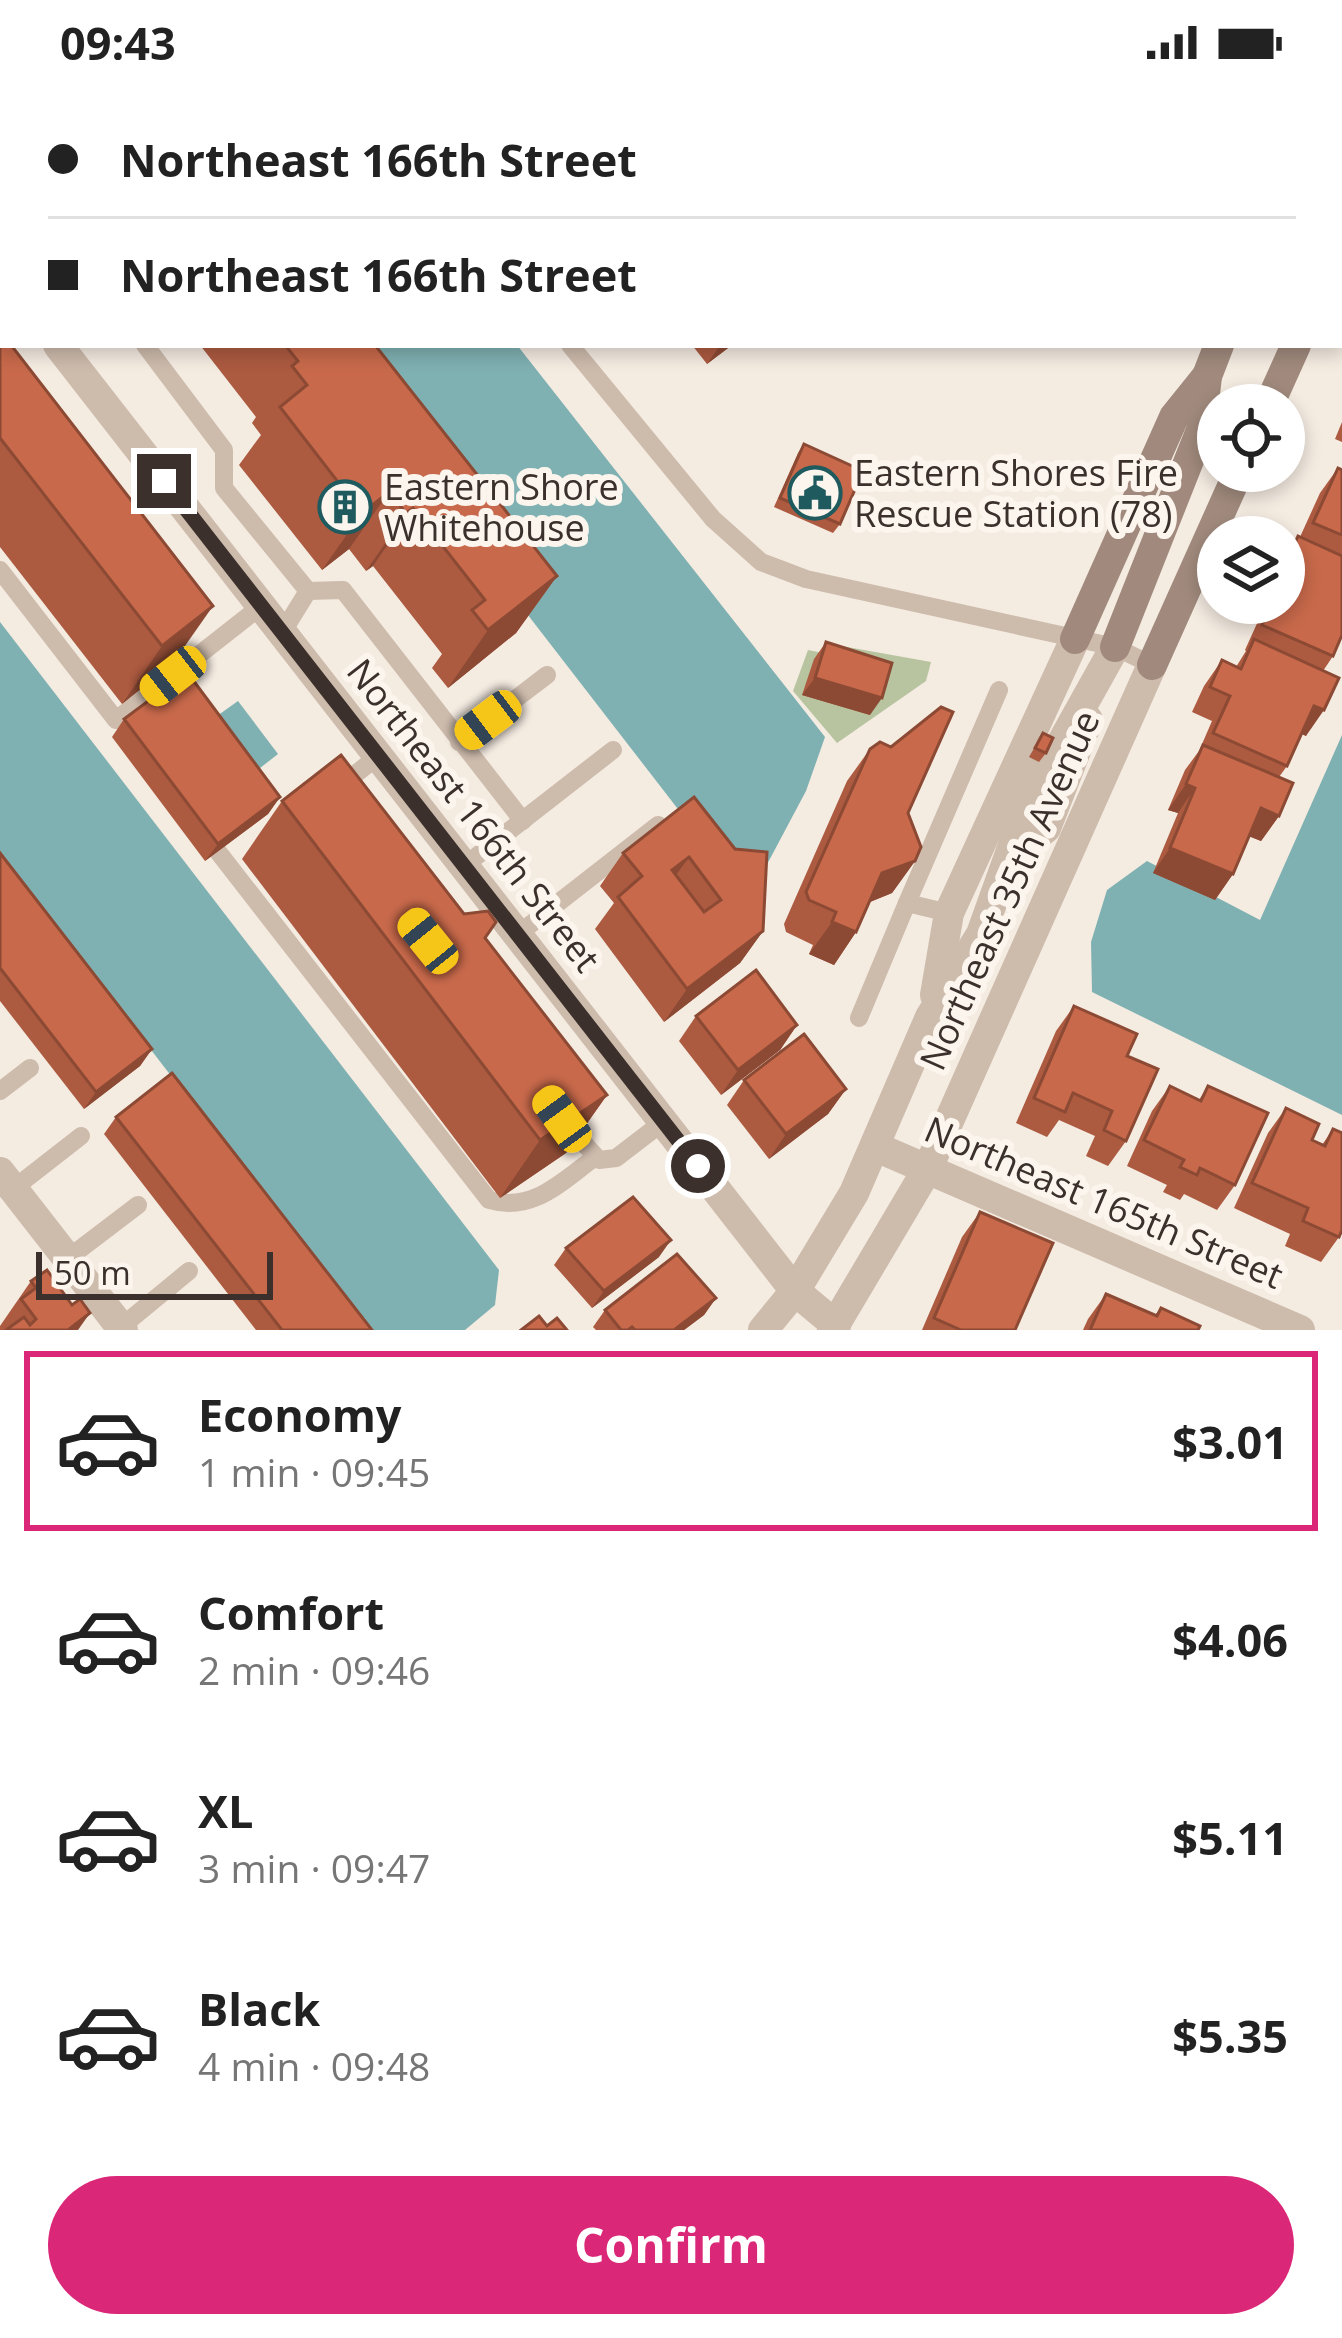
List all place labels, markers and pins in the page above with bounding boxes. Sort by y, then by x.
place label: Eastern Shores Fire Rescue Station (78) [854,448,1178,538]
place label: Eastern Shore Whitehouse [384,462,619,552]
public building icon: Eastern Shores Fire Rescue Station (78) [787,465,843,521]
building icon: Eastern Shore Whitehouse [317,479,373,535]

